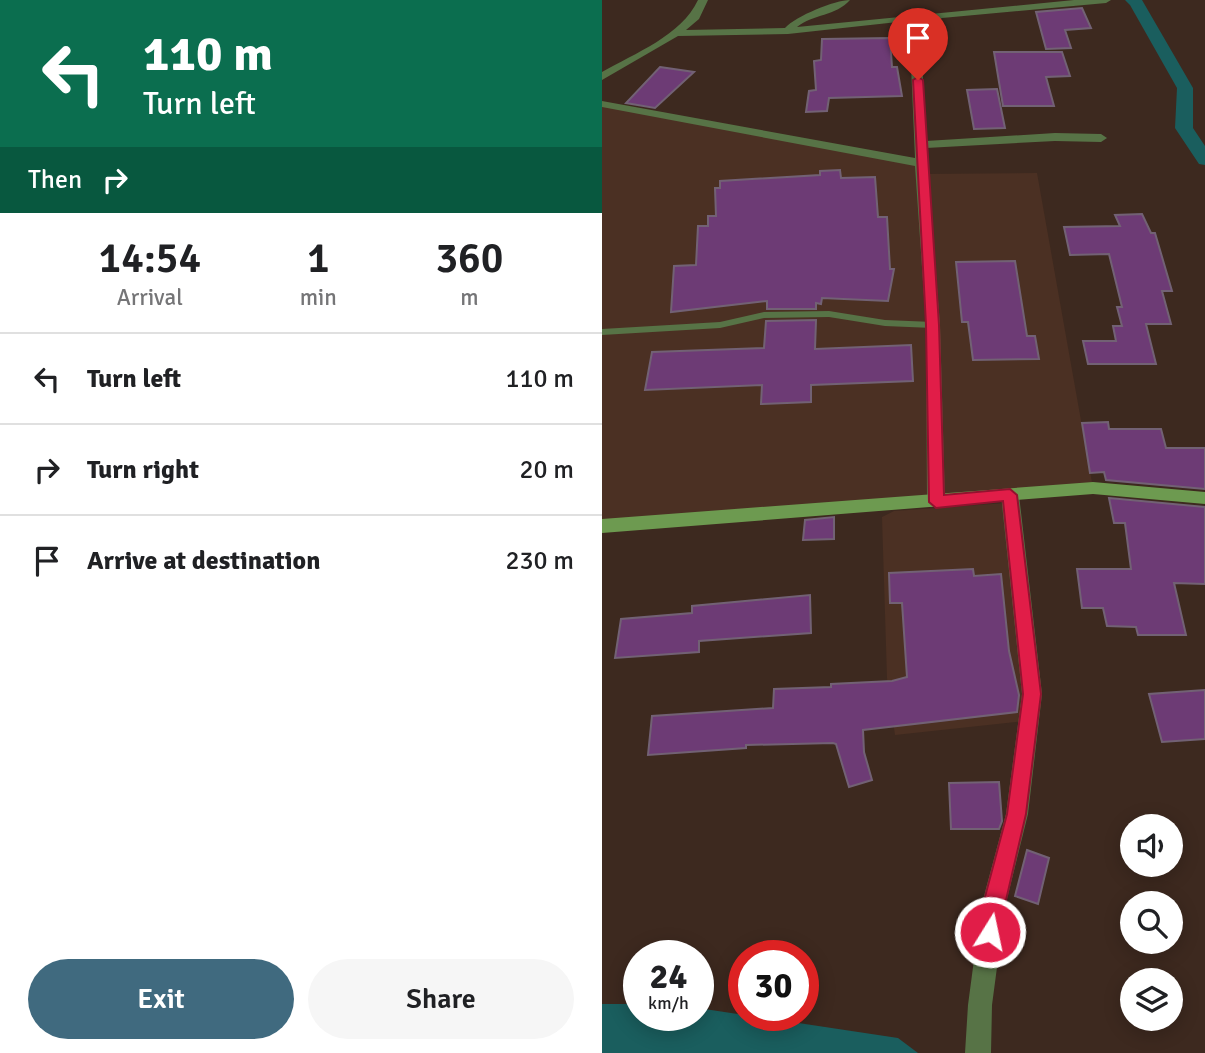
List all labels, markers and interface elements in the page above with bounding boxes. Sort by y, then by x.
pin [888,8,948,80]
icon: arrive [899,19,937,57]
text: 110 m [143,24,273,84]
icon: left [28,28,119,119]
text: Turn left [143,84,256,123]
icon: right [96,161,134,199]
text: Then [28,164,82,196]
text: 14:54 [99,233,201,284]
text: 1 [307,233,330,284]
text: 360 [435,233,503,284]
text: Arrival [117,283,183,312]
text: min [300,283,337,312]
text: m [460,283,479,312]
icon: left [28,360,66,398]
text: Turn left [87,363,181,395]
text: 110 m [505,363,574,395]
icon: right [28,451,66,489]
text: Turn right [87,454,199,486]
text: 20 m [519,454,574,486]
icon: arrive [28,542,66,580]
text: Arrive at destination [87,545,320,577]
text: 230 m [505,545,574,577]
map controls [1120,814,1183,1031]
button: sound [1120,814,1183,877]
button: search [1120,891,1183,954]
position arrow [953,895,1027,969]
speed limit sign: 30 [728,940,819,1031]
text: 24 [650,955,687,998]
button: Exit [28,959,294,1039]
button: Share [308,959,574,1039]
button: layers [1120,968,1183,1031]
text: km/h [648,992,689,1014]

